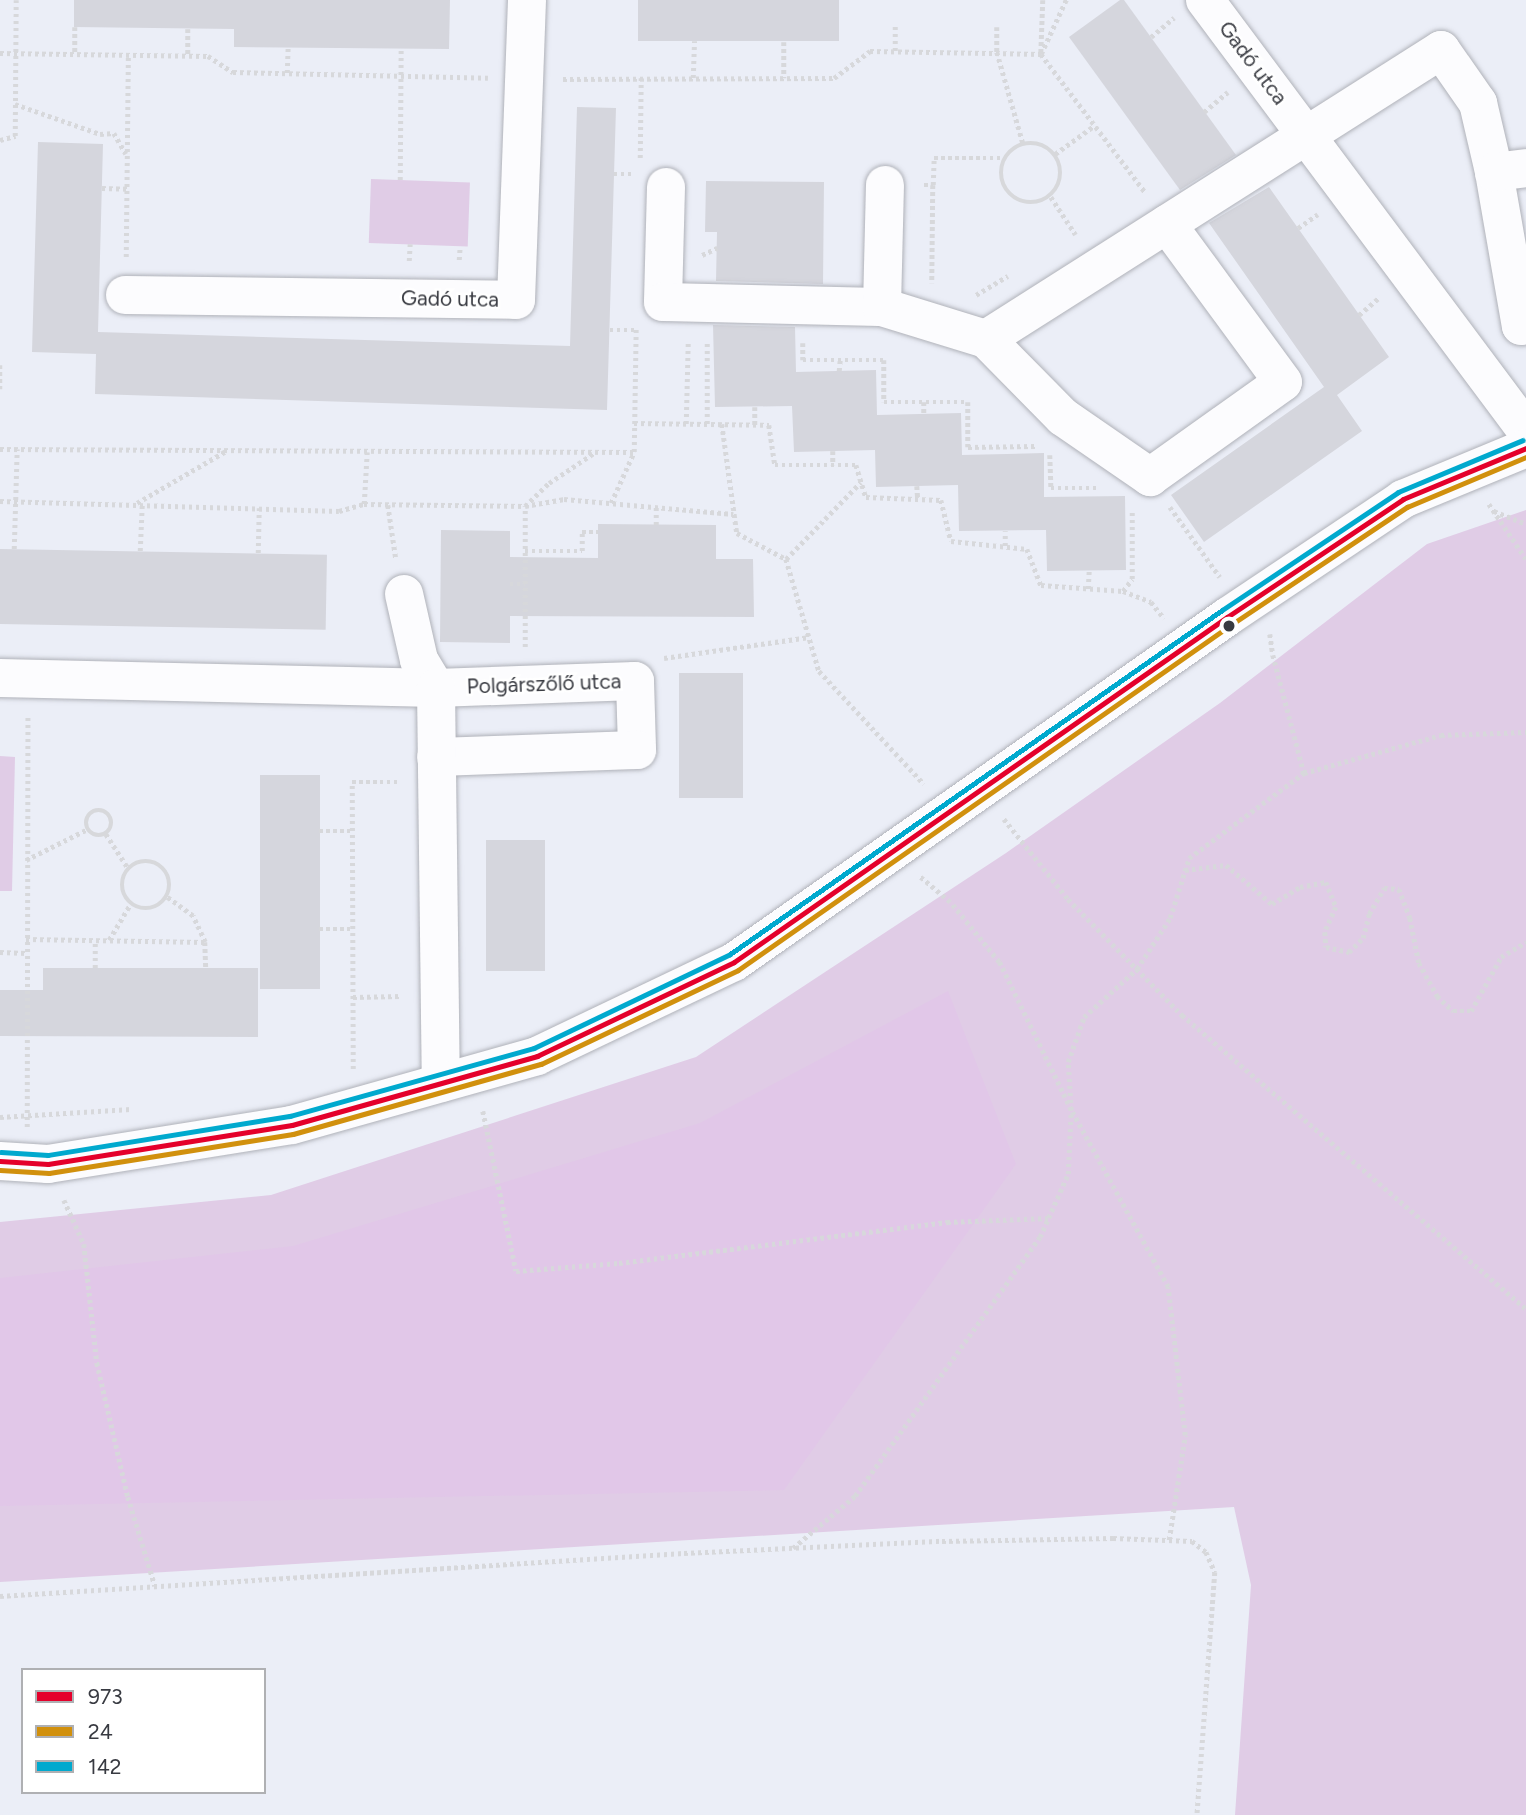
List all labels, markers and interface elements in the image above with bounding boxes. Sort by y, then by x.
street label: Gadó utca [1213,16,1293,110]
street label: Gadó utca [401,286,499,312]
unlabelled marker [1222,619,1236,633]
street label: Polgárszőlő utca [466,669,622,699]
legend [21,1668,266,1794]
text: 973 [88,1684,123,1709]
text: 24 [88,1719,113,1744]
text: 142 [88,1754,121,1779]

